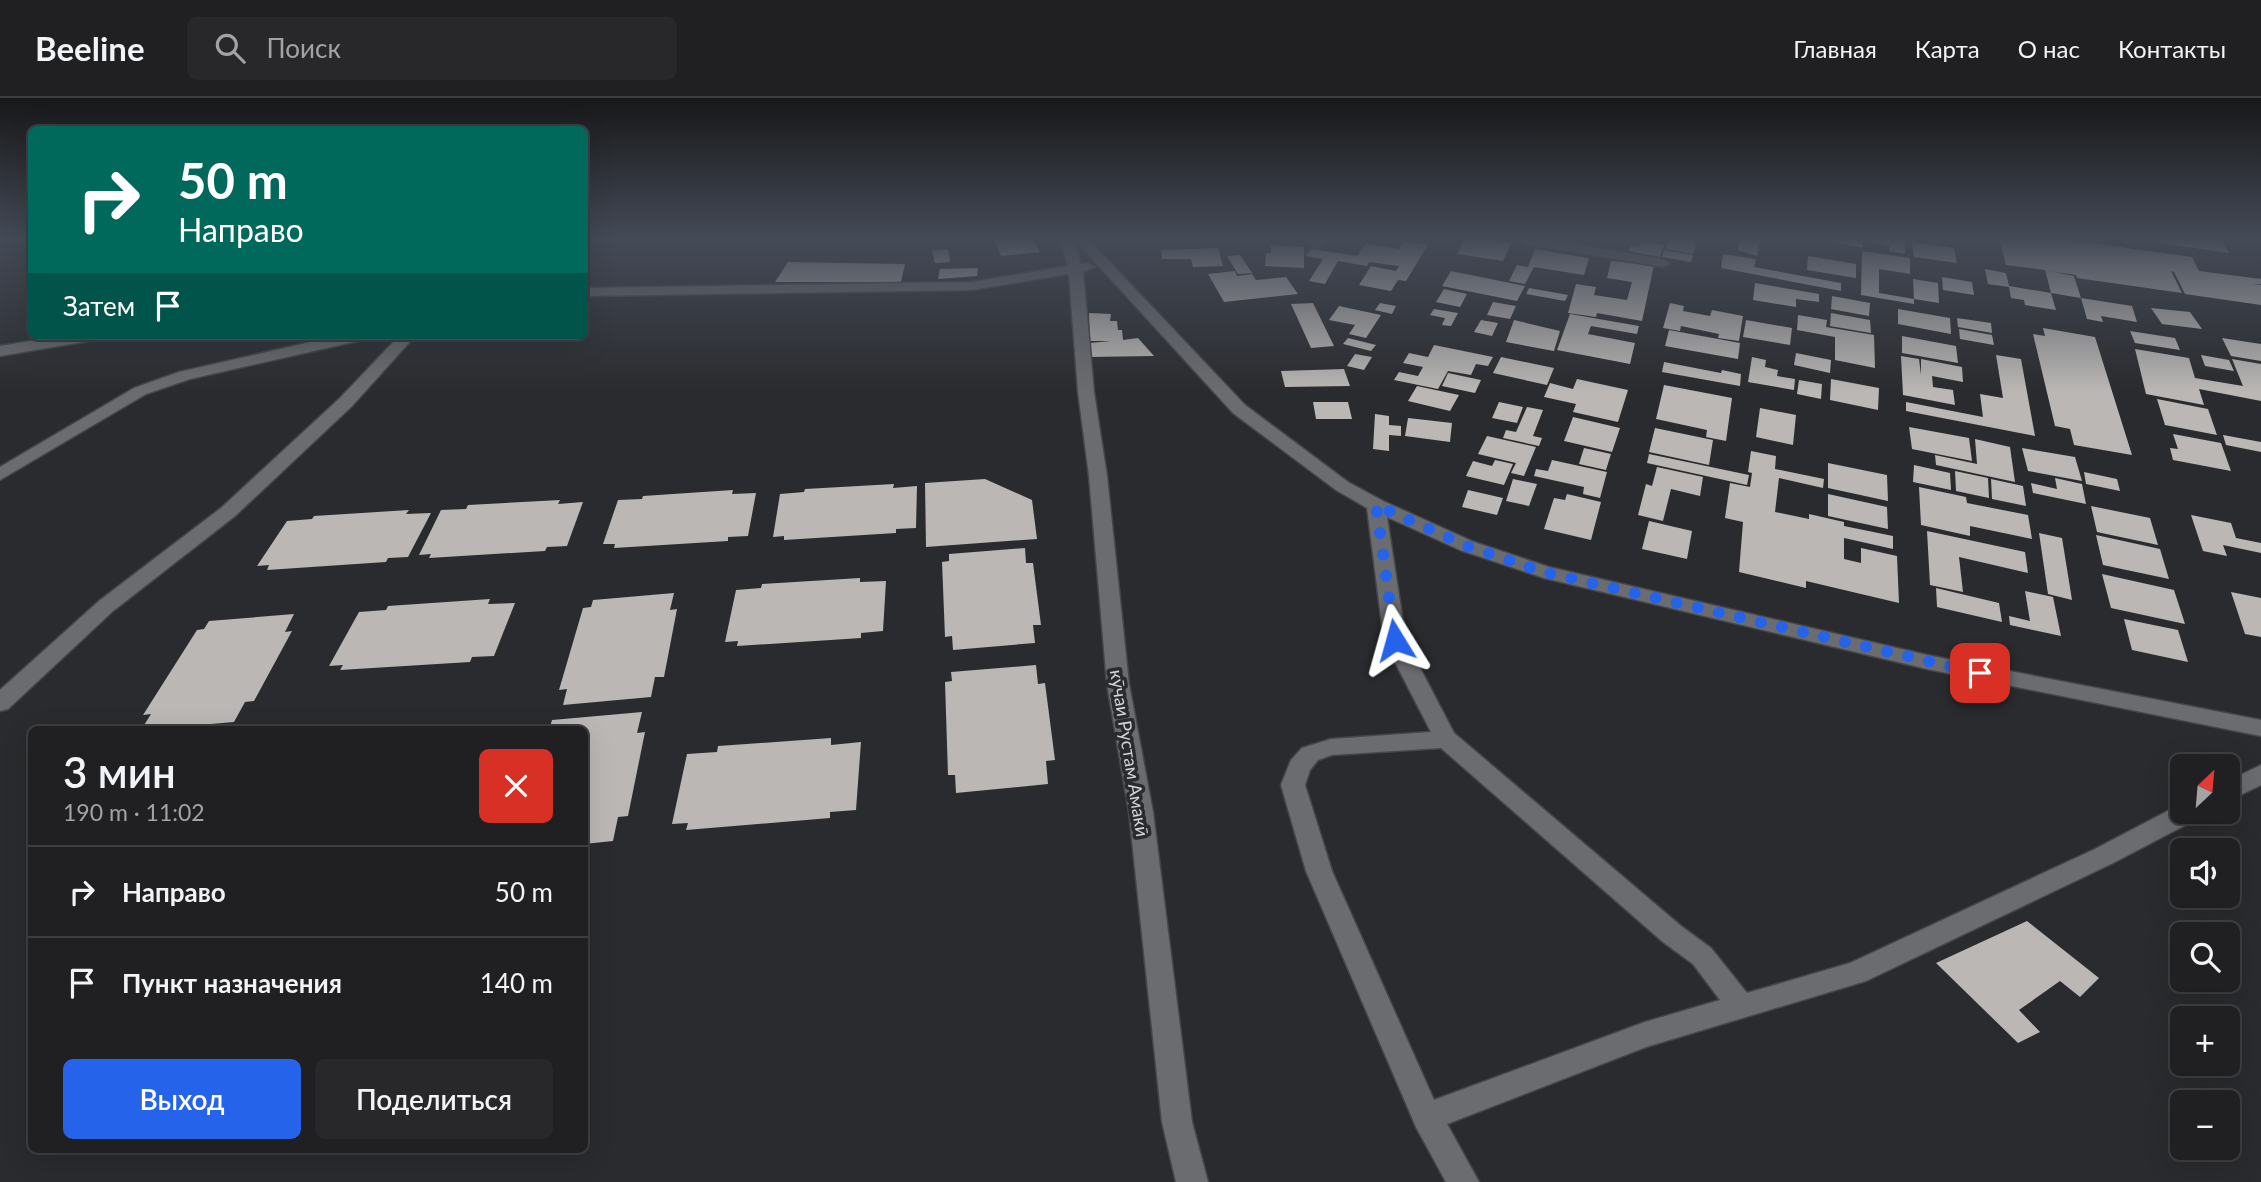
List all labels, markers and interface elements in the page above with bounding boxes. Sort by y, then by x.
search box [187,17,677,80]
text: Beeline [35,28,145,68]
icon: search [211,29,249,67]
text: Поиск [267,32,341,64]
text: Главная [1793,34,1877,63]
text: Карта [1915,34,1980,63]
text: О нас [2018,34,2080,63]
text: Контакты [2118,34,2226,63]
text: 50 m [178,151,288,209]
icon: right [63,154,154,245]
text: Направо [178,210,304,249]
icon: arrive [149,287,187,325]
text: Затем [63,290,135,322]
position arrow [1358,603,1432,677]
pin [1950,643,2010,703]
icon: arrive [1961,654,1999,692]
street label: кӯчаи Рустам Амакӣ [1106,668,1154,838]
text: 3 мин [63,747,176,797]
button: close [479,749,553,823]
north arrow [2170,754,2240,824]
map controls [2170,754,2240,1160]
text: 190 m · 11:02 [63,798,205,826]
button: sound [2170,838,2240,908]
icon: right [63,873,101,911]
text: Направо [122,876,226,908]
text: 50 m [495,876,553,908]
button: search [2170,922,2240,992]
icon: arrive [63,964,101,1002]
text: Пункт назначения [122,967,342,999]
text: 140 m [480,967,553,999]
button: + [2170,1006,2240,1076]
button: Выход [63,1059,301,1139]
button: Поделиться [315,1059,553,1139]
button: − [2170,1090,2240,1160]

